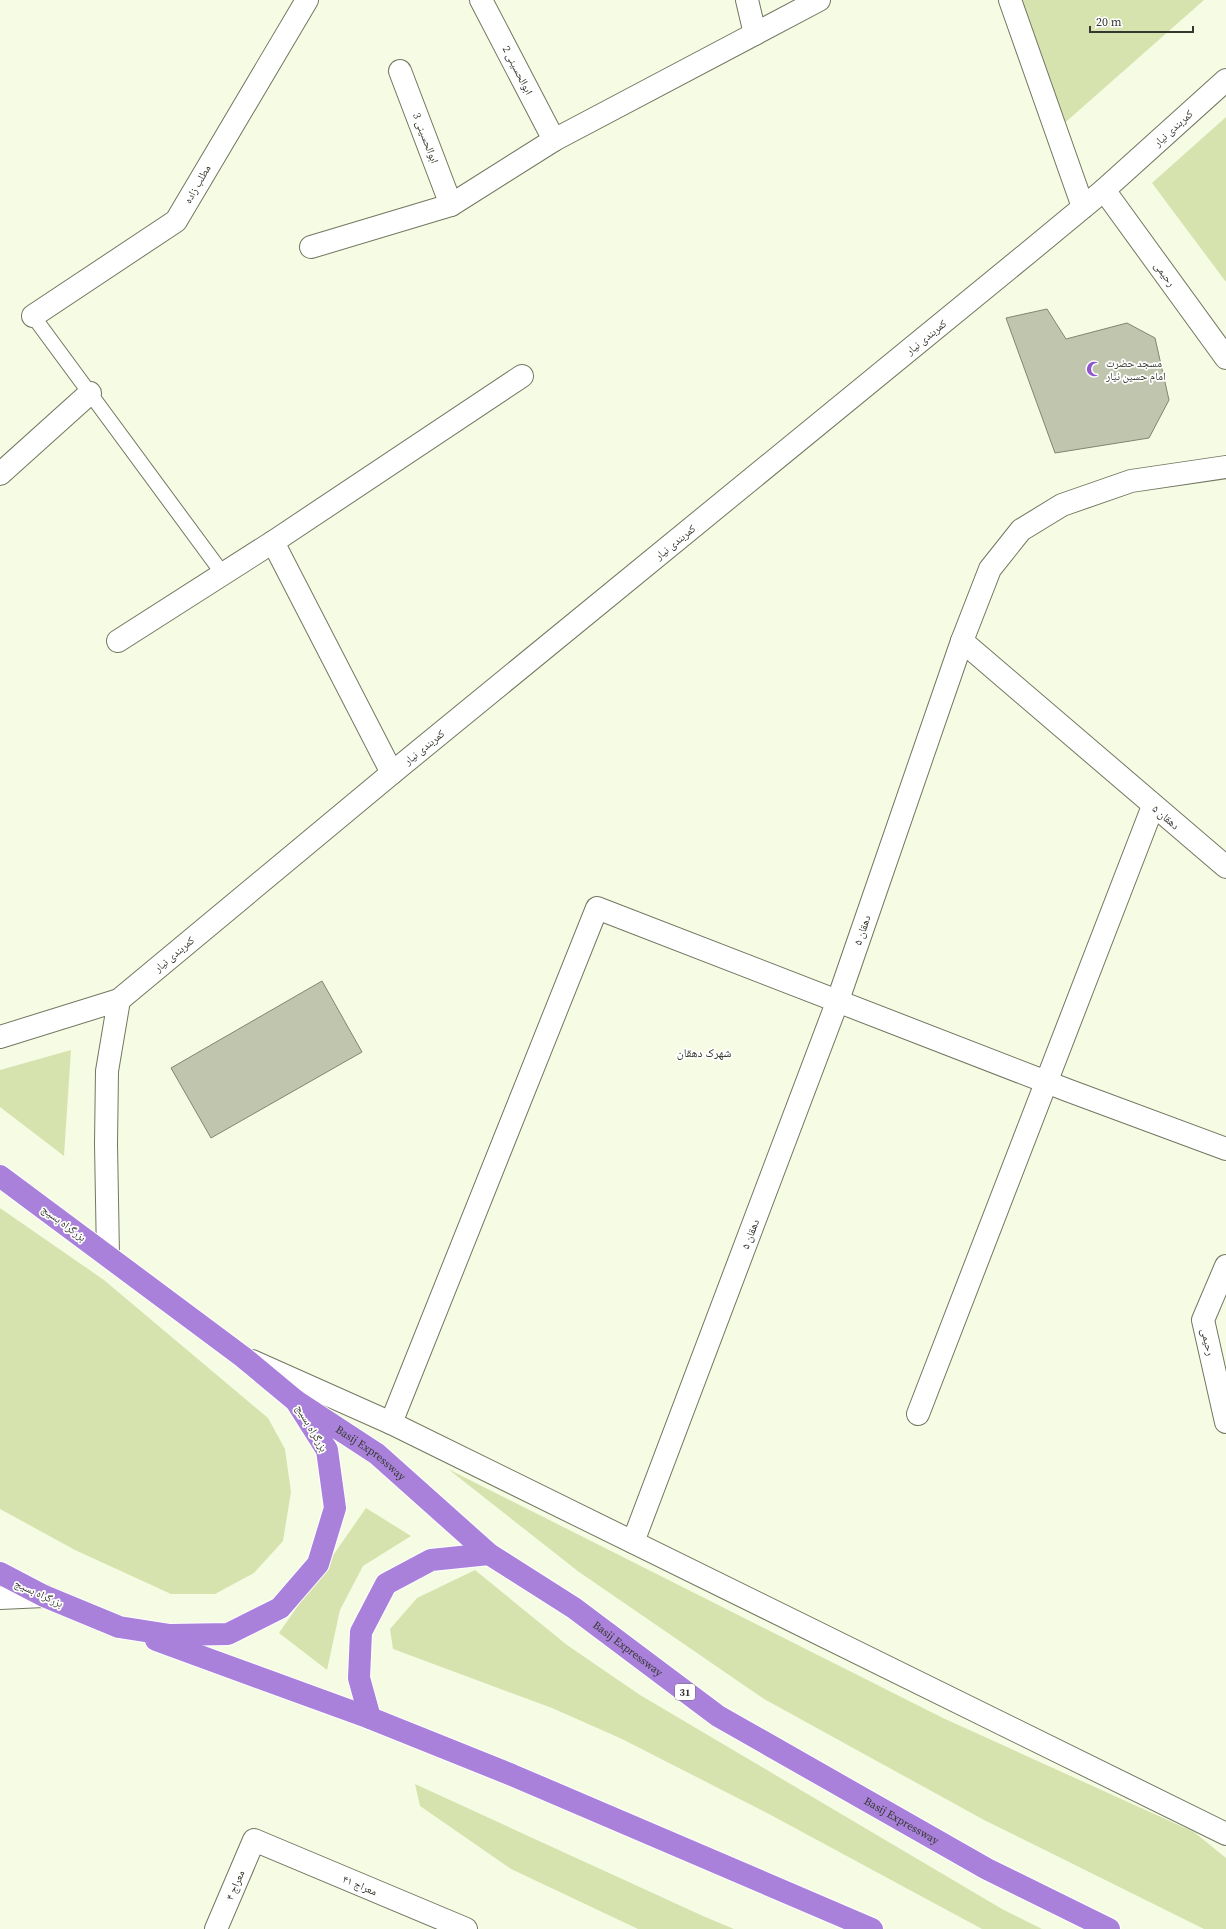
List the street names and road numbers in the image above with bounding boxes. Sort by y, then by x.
street label: ابوالحسینی 2 [499,43,536,97]
street label: کمربندی نیار [1150,106,1197,151]
street label: ابوالحسینی 3 [409,111,442,166]
street label: مطلب زاده [180,162,214,206]
street label: رحیمی [1151,259,1179,290]
street label: کمربندی نیار [902,316,950,359]
street label: کمربندی نیار [651,521,699,564]
street label: کمربندی نیار [400,726,448,769]
street label: دهقان ۵ [1149,802,1183,833]
street label: دهقان ۵ [850,913,875,947]
street label: کمربندی نیار [150,933,198,976]
street label: بزرگراه بسیج [38,1202,89,1245]
street label: دهقان ۵ [738,1217,763,1251]
street label: رحیمی [1197,1327,1218,1357]
street label: بزرگراه بسیج [292,1402,331,1455]
street label: Basij Expressway [333,1422,409,1484]
street label: بزرگراه بسیج [12,1576,66,1611]
street label: Basij Expressway [589,1618,666,1680]
road number: 31 [675,1684,695,1700]
street label: Basij Expressway [861,1794,942,1848]
street label: معراج ۴ [222,1868,248,1902]
street label: معراج ۴۱ [340,1872,379,1899]

